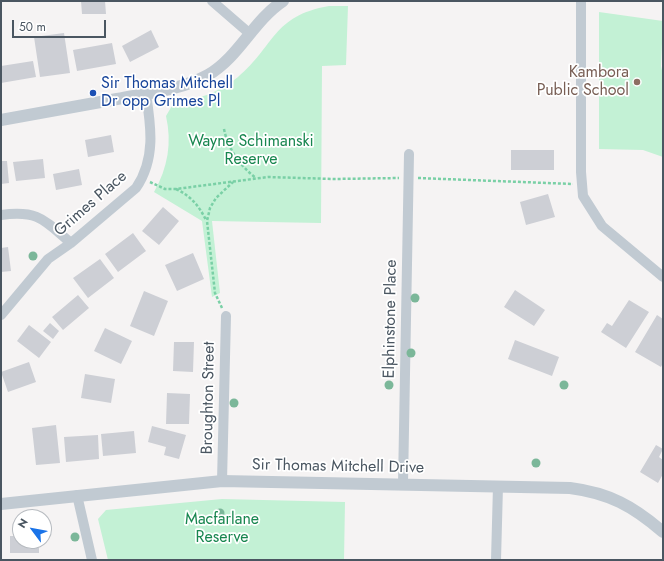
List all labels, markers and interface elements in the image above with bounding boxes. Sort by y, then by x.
scale bar [14,12,108,38]
text: 50 m [19,18,46,36]
place label: Kambora Public School [537,63,629,101]
place label: Sir Thomas Mitchell Dr opp Grimes Pl [101,74,233,112]
marker: Kambora Public School [632,77,642,87]
marker: Sir Thomas Mitchell Dr opp Grimes Pl [88,88,98,98]
park label: Wayne Schimanski Reserve [188,132,314,170]
street label: Grimes Place [51,167,131,241]
street label: Elphinstone Place [380,259,402,379]
street label: Broughton Street [198,341,220,455]
street label: Sir Thomas Mitchell Drive [252,456,424,478]
north arrow [12,509,52,549]
park label: Macfarlane Reserve [185,510,259,548]
text: N [14,515,32,531]

